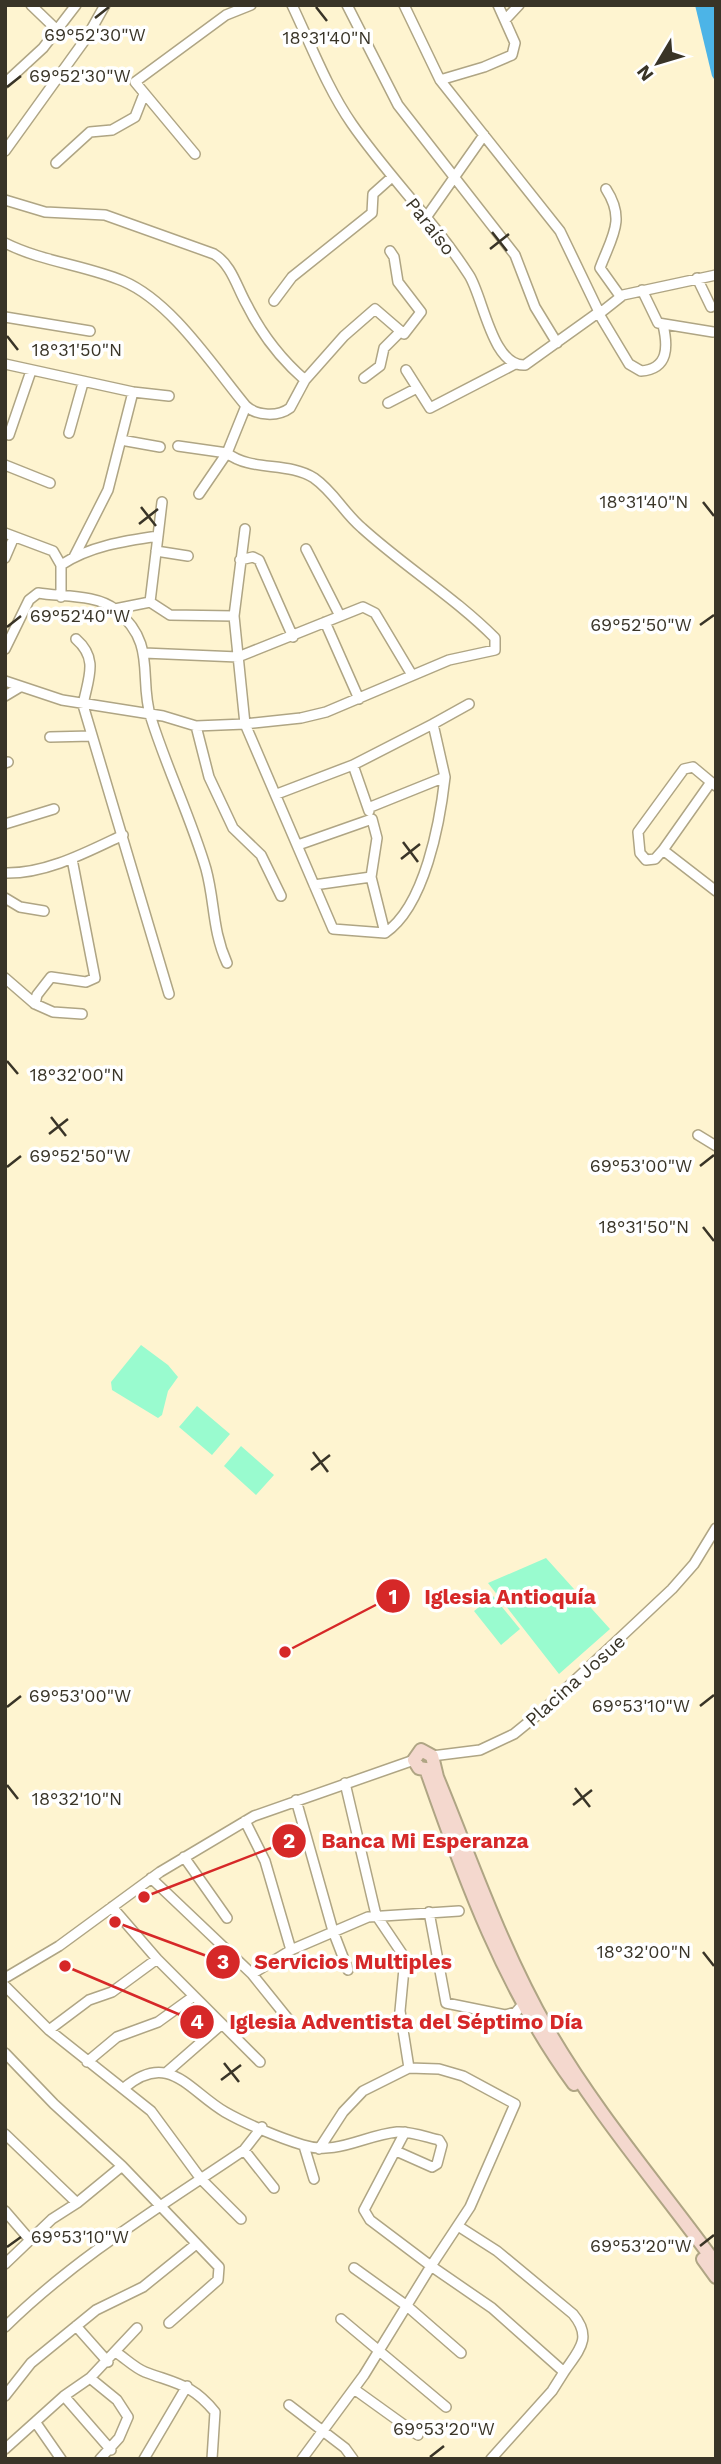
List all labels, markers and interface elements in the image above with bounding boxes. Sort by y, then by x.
text: 69°52'30"W [44,24,146,45]
text: 18°31'40"N [282,27,372,48]
north arrow [623,28,693,98]
text: N [632,61,658,86]
text: 69°52'30"W [29,65,131,86]
street label: Paraíso [401,193,460,260]
text: 18°31'50"N [32,339,122,360]
text: 18°31'40"N [599,491,689,512]
text: 69°52'40"W [30,605,130,626]
text: 69°52'50"W [590,614,692,635]
text: 18°32'00"N [30,1064,124,1085]
text: 69°52'50"W [29,1145,131,1166]
text: 69°53'00"W [590,1155,692,1176]
text: 18°31'50"N [599,1216,689,1237]
callout: Iglesia Antioquía [375,1575,611,1617]
text: 1 [388,1584,398,1609]
text: Iglesia Antioquía [424,1584,597,1609]
street label: Placina Josue [521,1629,630,1731]
text: 69°53'00"W [29,1685,131,1706]
text: 69°53'10"W [592,1695,690,1716]
text: 18°32'10"N [32,1788,122,1809]
callout: Banca Mi Esperanza [272,1820,542,1862]
text: 2 [283,1828,295,1853]
text: Banca Mi Esperanza [321,1828,530,1853]
callout: Servicios Multiples [205,1941,466,1983]
text: 18°32'00"N [597,1941,691,1962]
text: 3 [217,1949,229,1974]
text: Servicios Multiples [254,1949,452,1974]
callout: Iglesia Adventista del Séptimo Día [179,2001,597,2043]
text: 4 [190,2009,204,2034]
text: Iglesia Adventista del Séptimo Día [229,2009,584,2034]
text: 69°53'10"W [31,2226,129,2247]
text: 69°53'20"W [590,2235,692,2256]
text: 69°53'20"W [393,2418,495,2439]

